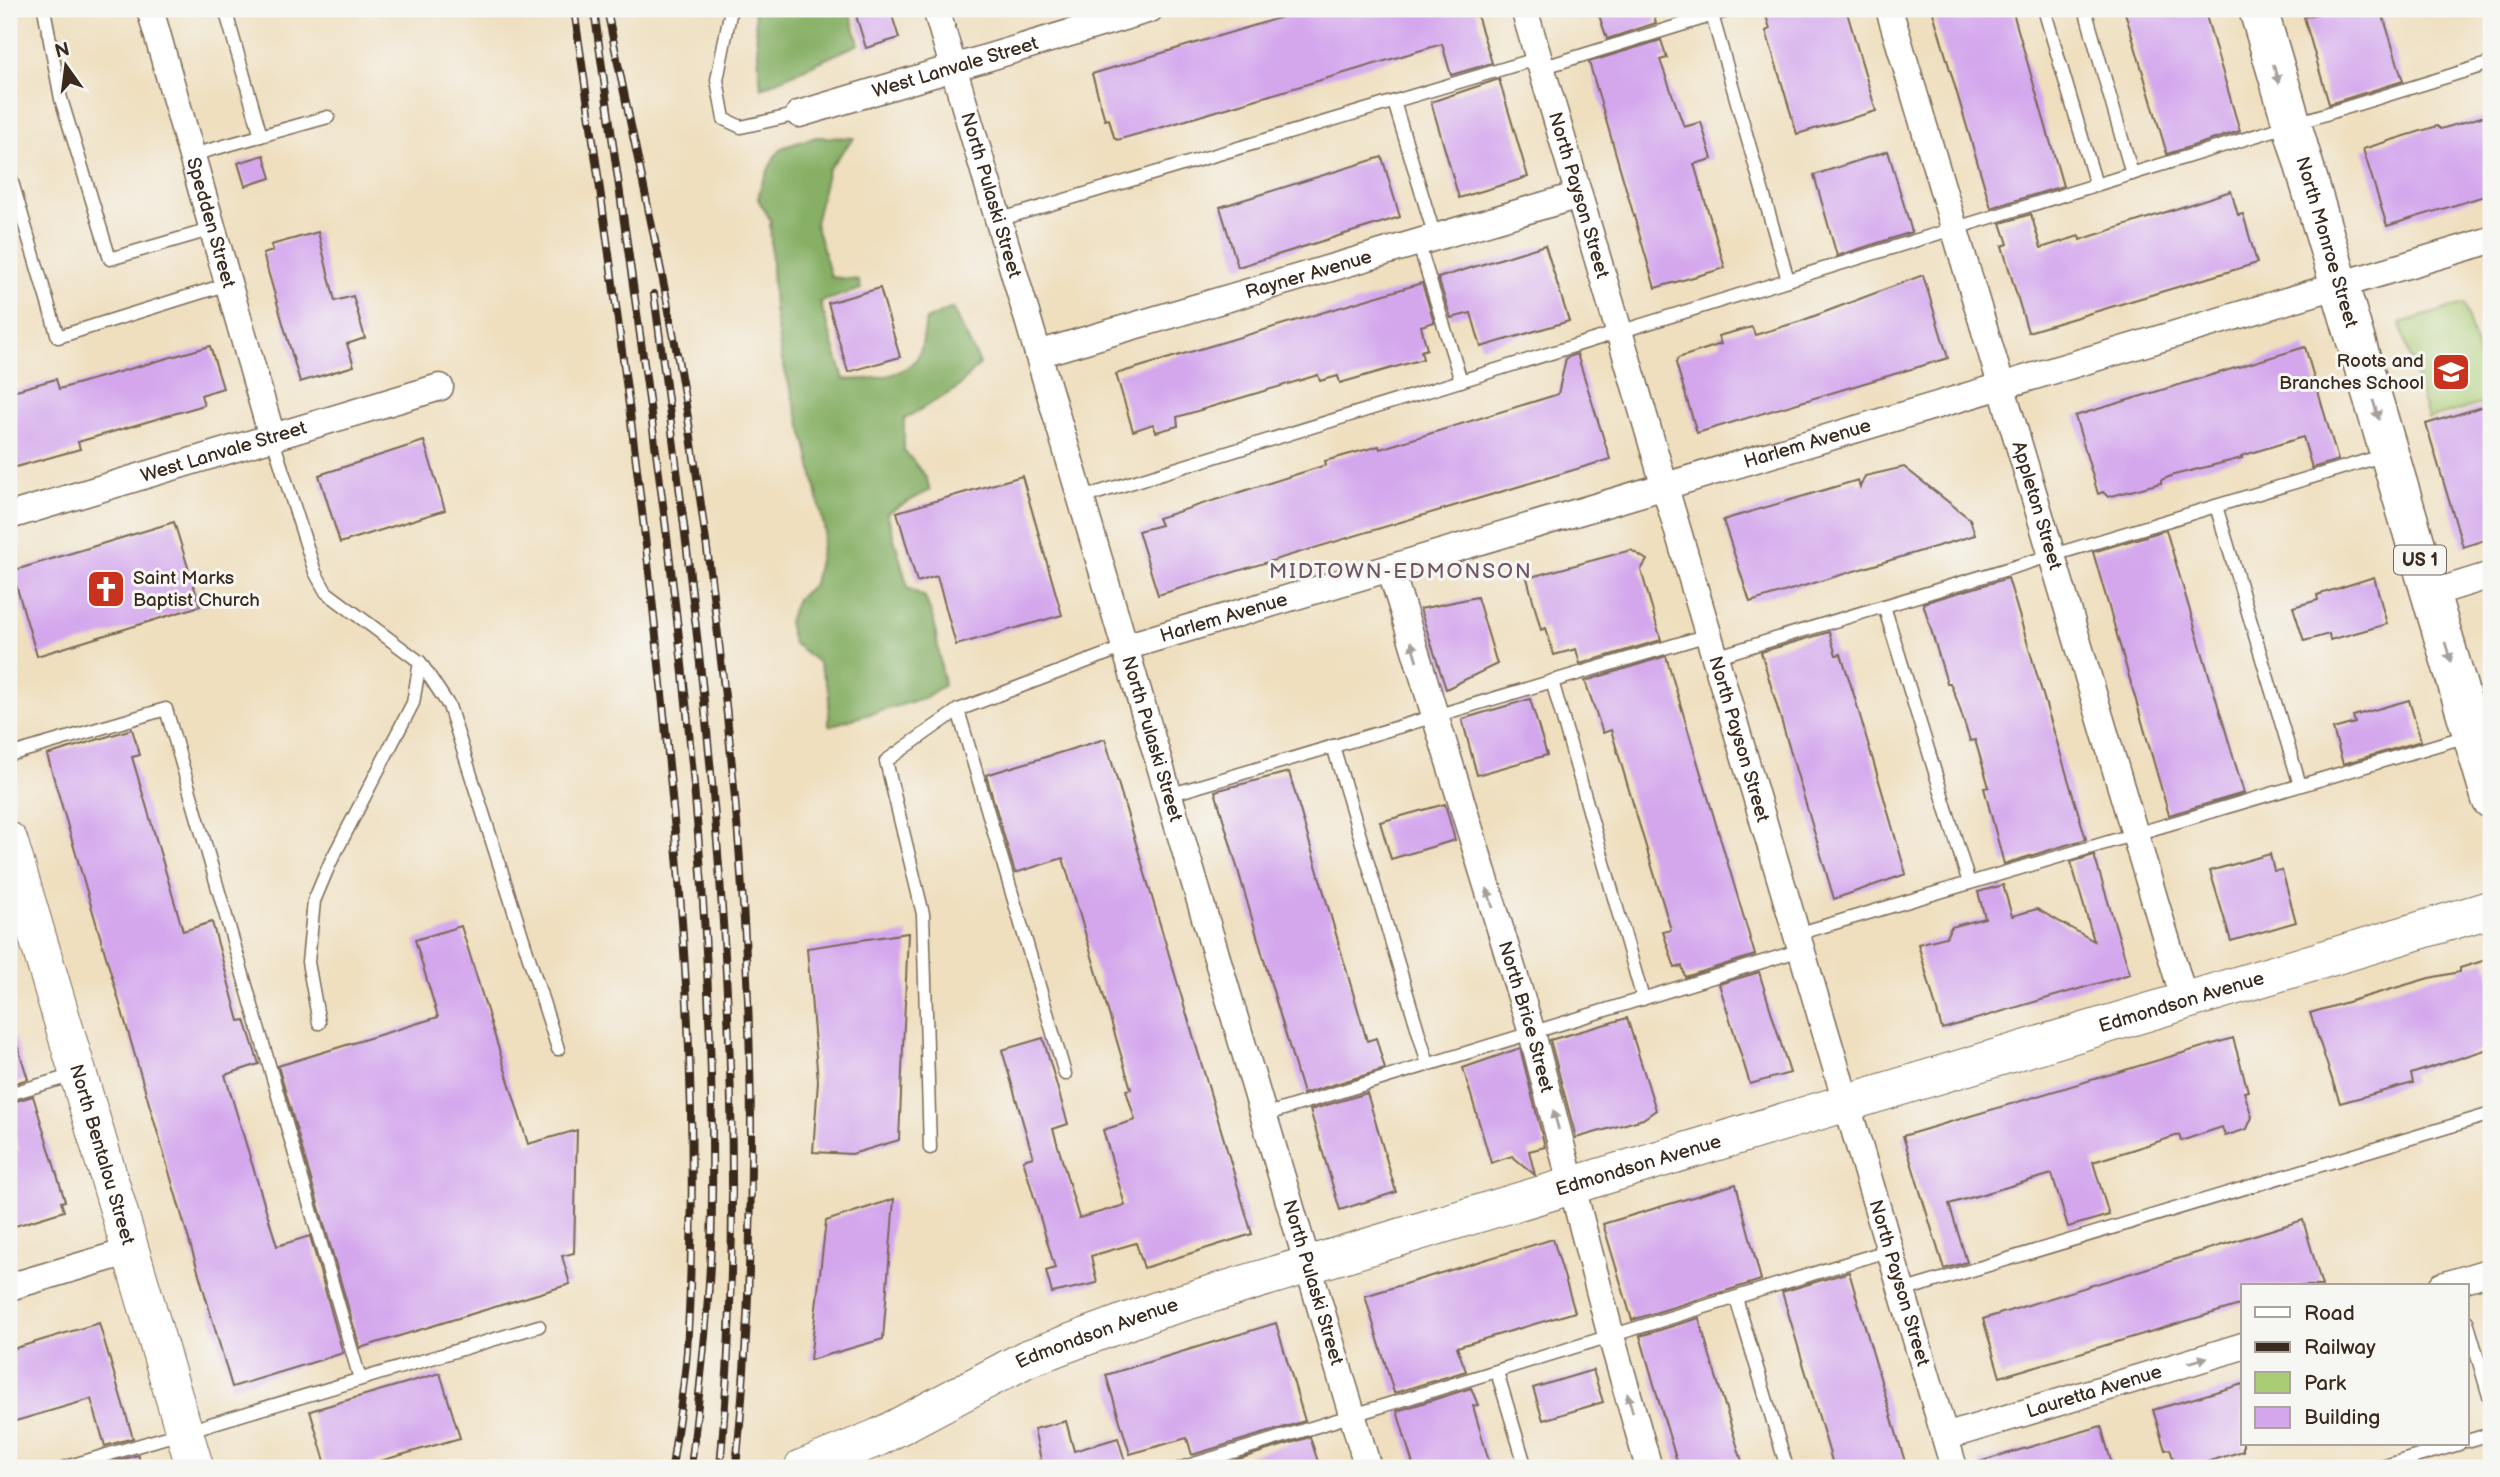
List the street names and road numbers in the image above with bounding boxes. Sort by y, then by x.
street label: West Lanvale Street [870,32,1041,103]
street label: North Payson Street [1544,109,1614,281]
street label: North Pulaski Street [956,110,1026,281]
street label: North Monroe Street [2291,154,2363,330]
street label: Spedden Street [181,155,240,291]
street label: Rayner Avenue [1243,245,1374,304]
street label: Harlem Avenue [1741,414,1874,474]
street label: West Lanvale Street [138,416,309,487]
street label: Appleton Street [2007,438,2067,573]
road number: US 1 [2394,546,2446,574]
street label: Harlem Avenue [1157,588,1290,647]
street label: North Pulaski Street [1117,653,1187,824]
street label: North Payson Street [1704,653,1775,825]
street label: North Brice Street [1493,938,1559,1095]
street label: Edmondson Avenue [2096,966,2267,1038]
street label: North Bentalou Street [64,1062,140,1248]
street label: Edmondson Avenue [1553,1130,1724,1201]
street label: North Pulaski Street [1278,1197,1348,1368]
street label: North Payson Street [1864,1197,1935,1369]
street label: Edmondson Avenue [1012,1293,1181,1374]
street label: Lauretta Avenue [2024,1360,2165,1423]

